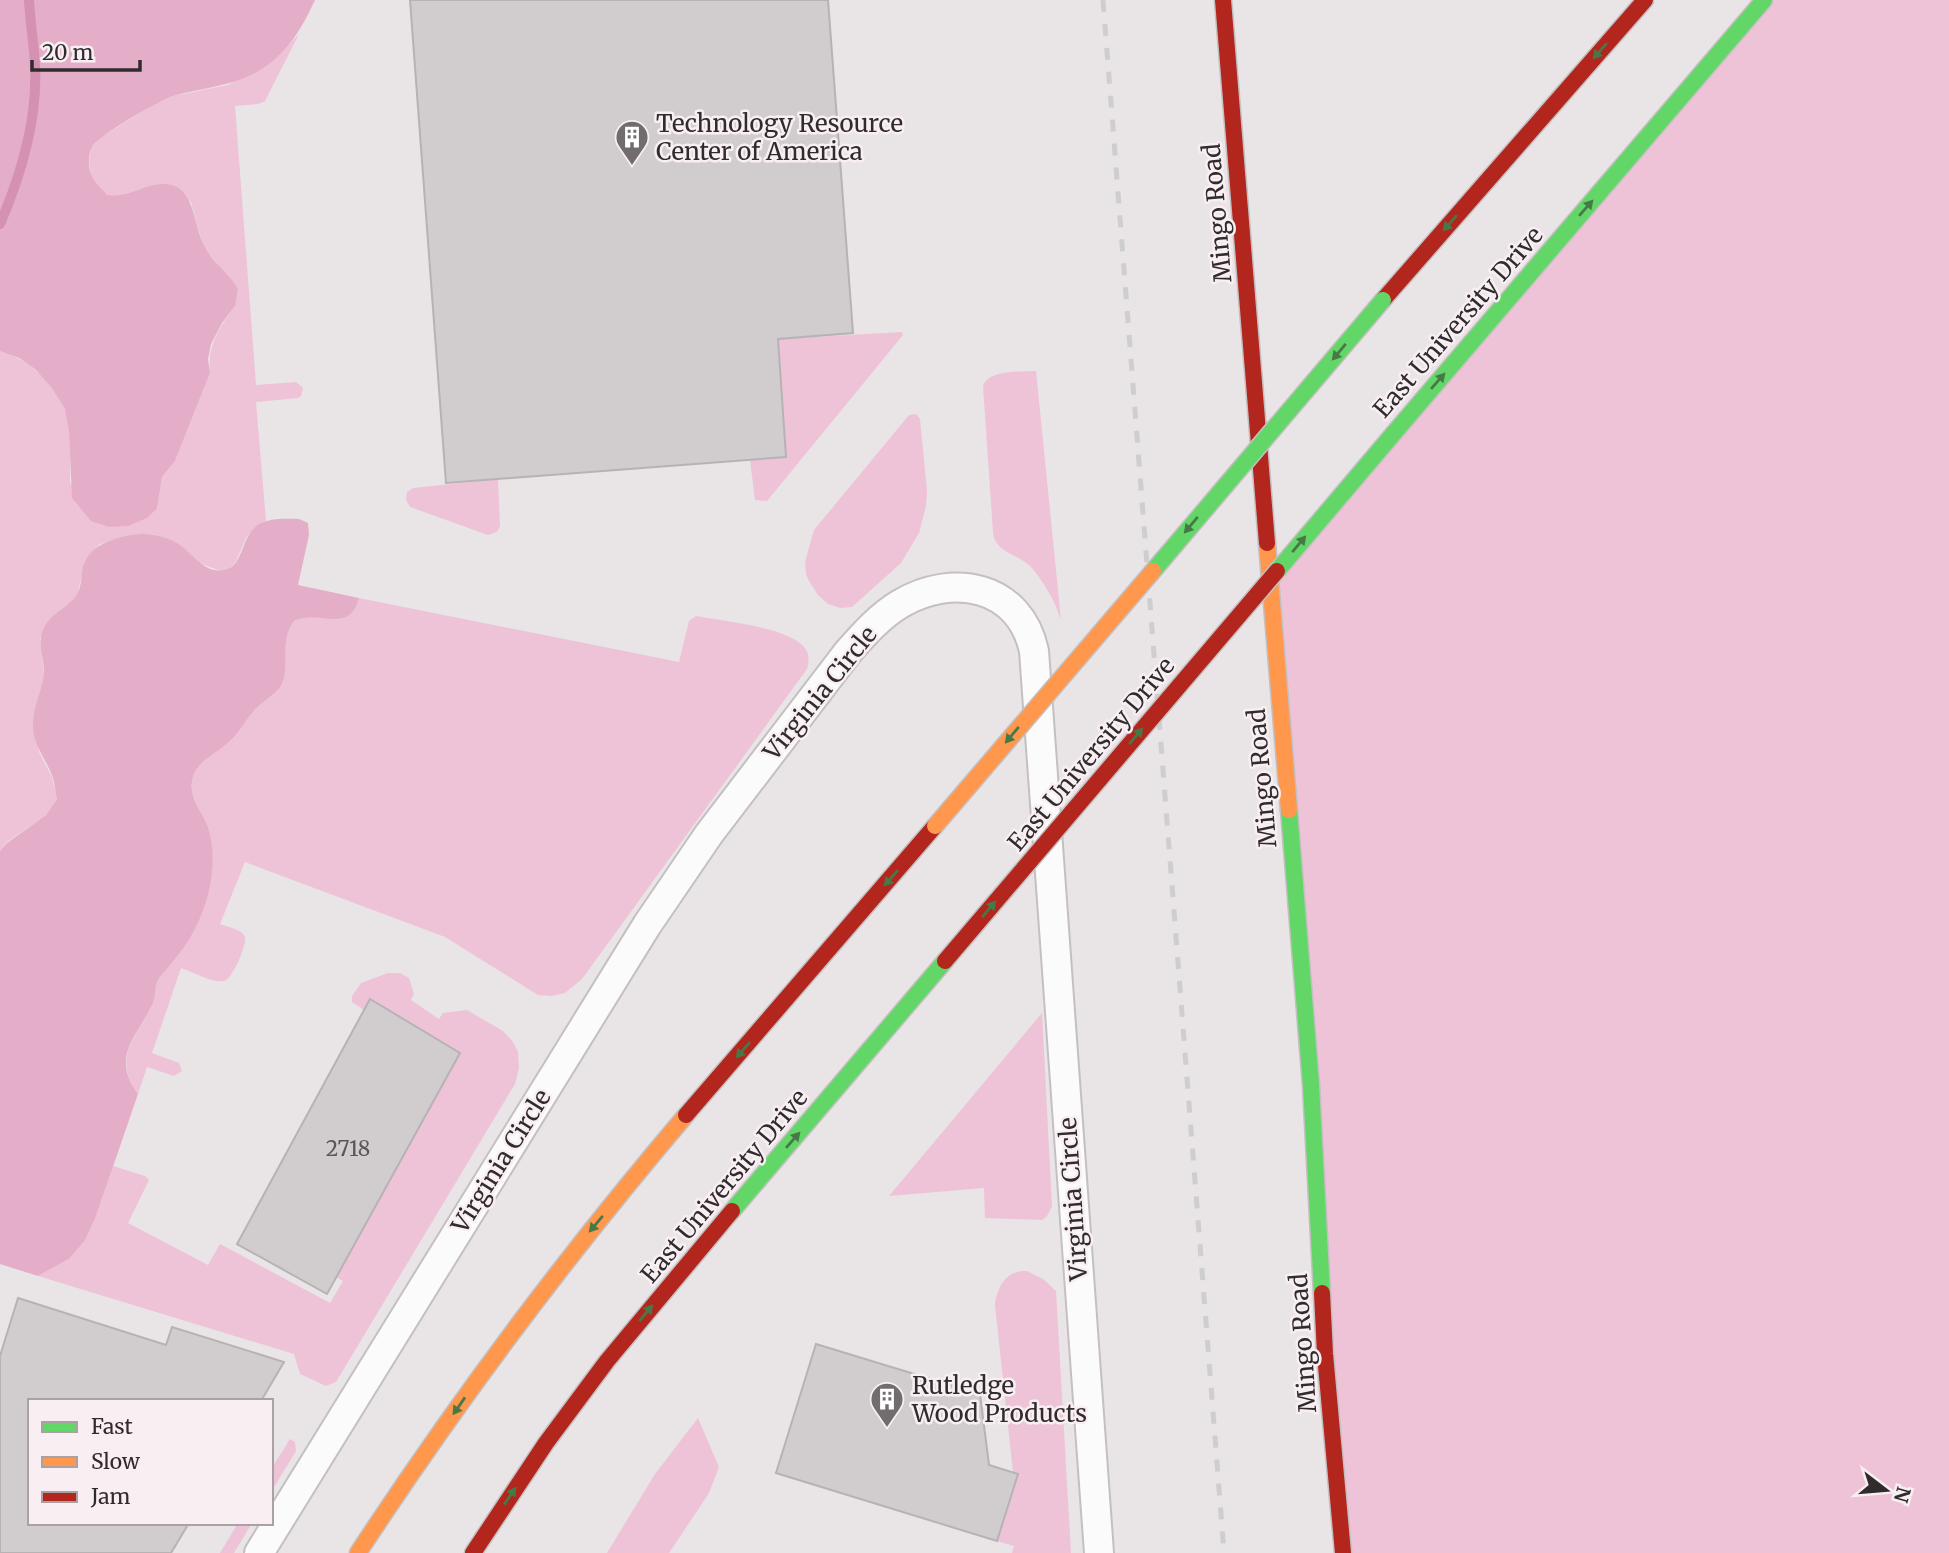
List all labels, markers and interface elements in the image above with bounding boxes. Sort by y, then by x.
scale bar [32,28,140,72]
text: 20 m [42,39,94,66]
one-way arrow [1593,43,1608,60]
place label: Technology Resource Center of America [656,108,903,167]
building icon: Technology Resource Center of America [613,118,651,167]
street label: Mingo Road [1195,142,1239,284]
one-way arrow [1578,199,1594,217]
one-way arrow [1442,214,1458,232]
street label: East University Drive [1366,220,1550,424]
one-way arrow [1332,343,1347,360]
one-way arrow [1430,372,1446,390]
one-way arrow [1183,516,1199,534]
one-way arrow [1291,535,1306,552]
street label: Virginia Circle [756,620,884,767]
street label: East University Drive [1001,651,1181,857]
street label: Mingo Road [1240,707,1284,849]
one-way arrow [1005,727,1020,744]
one-way arrow [1128,727,1143,744]
one-way arrow [883,868,898,886]
one-way arrow [981,900,997,918]
one-way arrow [736,1042,751,1059]
street label: Virginia Circle [444,1083,558,1240]
street label: East University Drive [634,1083,814,1289]
street label: Virginia Circle [1052,1116,1094,1283]
one-way arrow [785,1131,801,1149]
house number: 2718 [326,1135,370,1162]
one-way arrow [589,1216,604,1233]
street label: Mingo Road [1283,1272,1323,1414]
one-way arrow [638,1305,653,1322]
place label: Rutledge Wood Products [911,1370,1087,1429]
building icon: Rutledge Wood Products [868,1380,906,1429]
one-way arrow [452,1397,466,1415]
legend [28,1399,273,1525]
text: Fast [91,1413,133,1440]
text: Slow [91,1448,140,1475]
north arrow [1851,1455,1921,1525]
text: Jam [90,1483,130,1510]
text: N [1889,1484,1916,1505]
one-way arrow [504,1486,517,1506]

